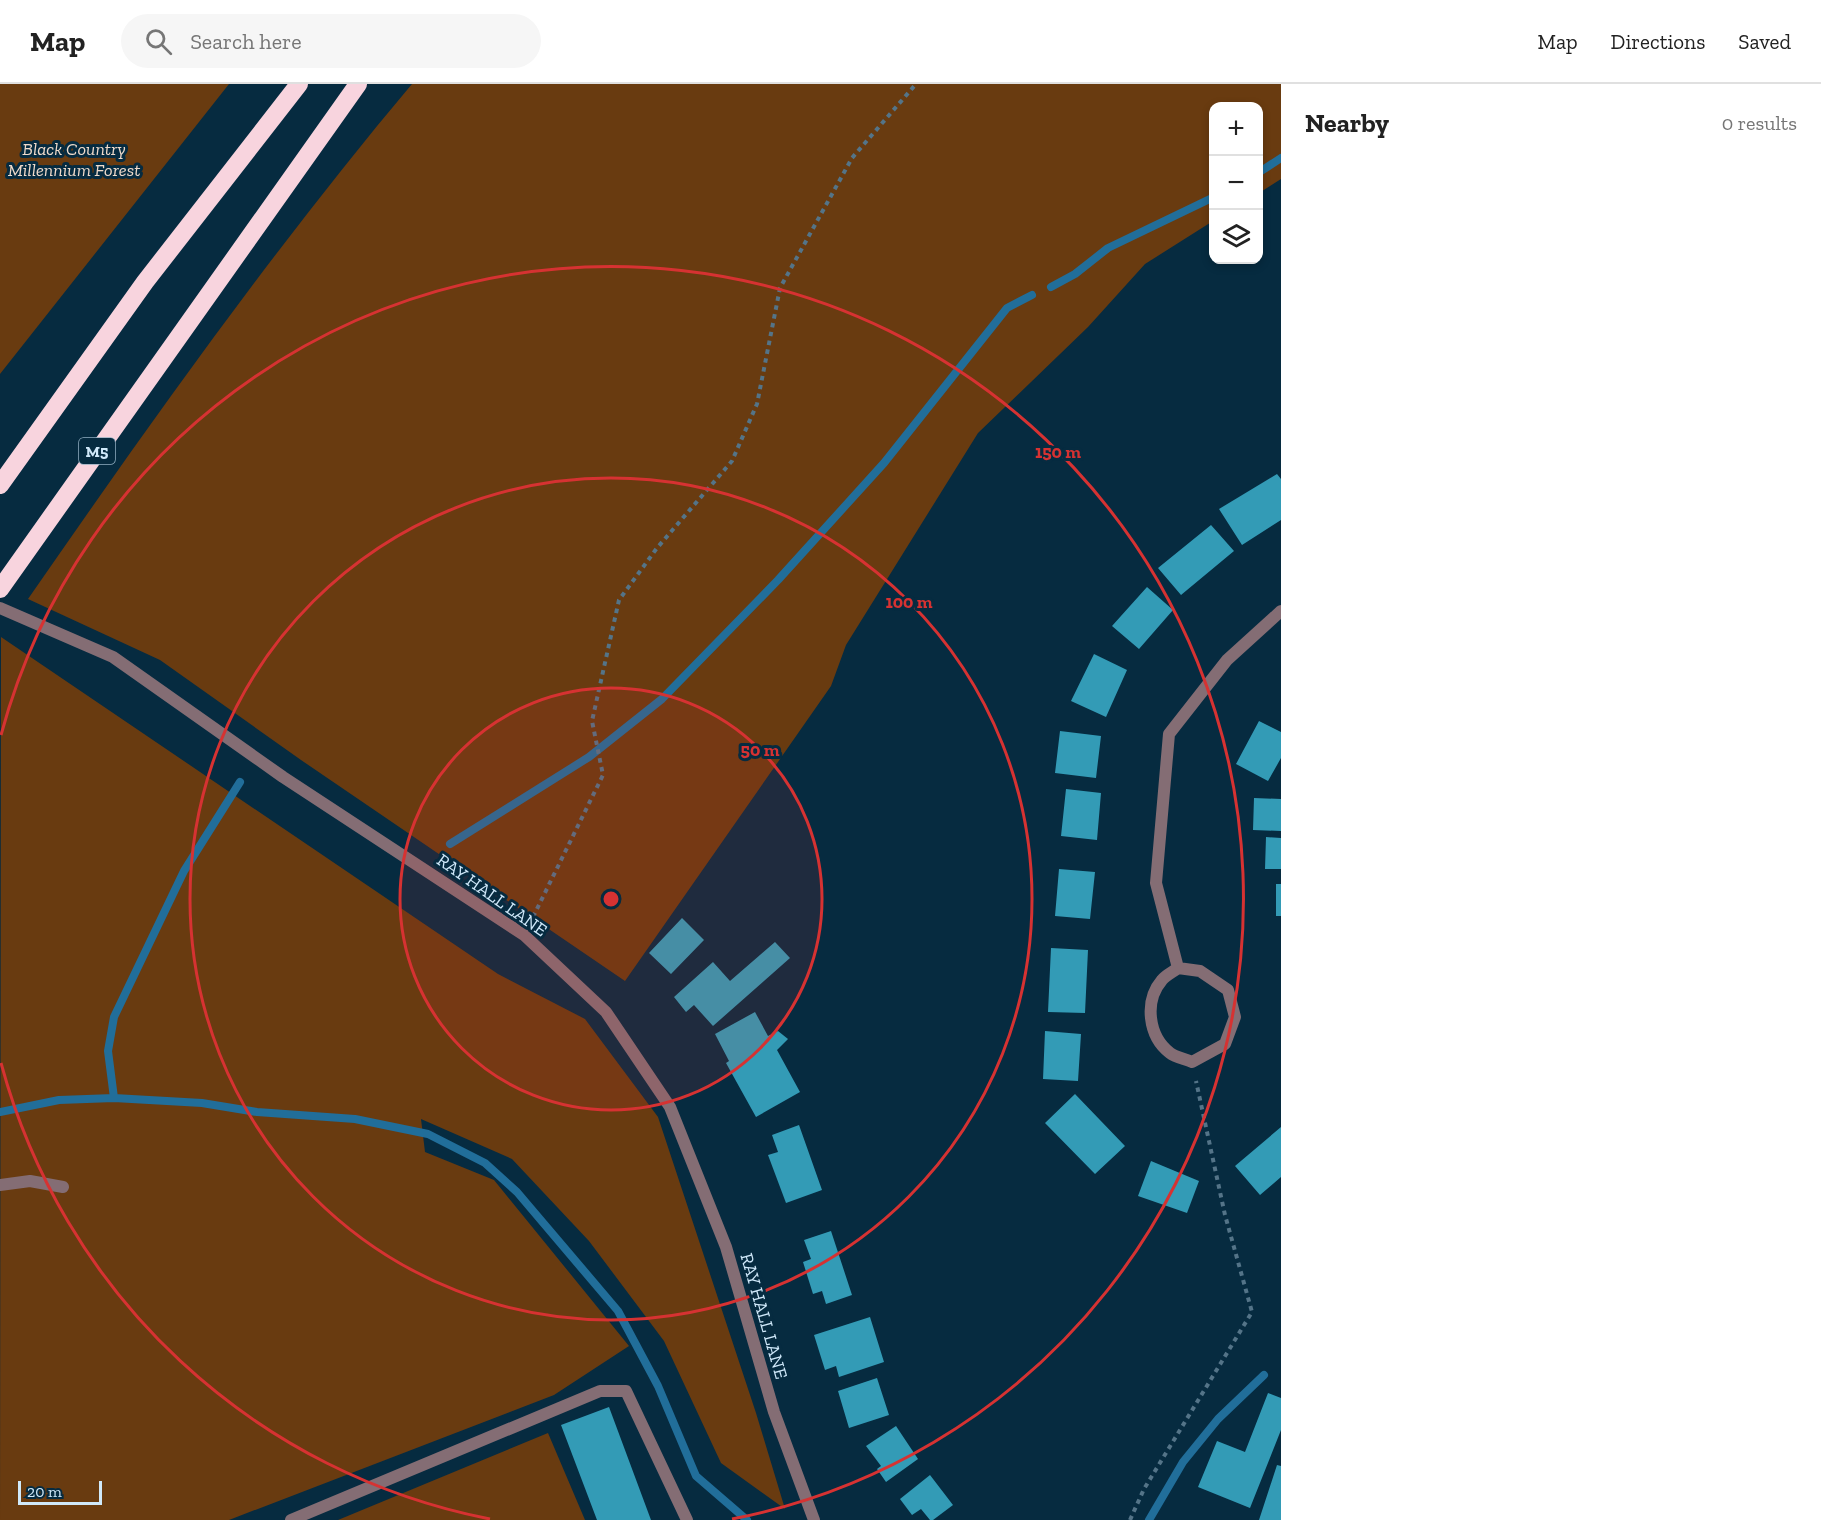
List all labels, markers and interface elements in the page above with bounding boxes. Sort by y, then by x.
search box [121,14,541,68]
text: Map [30,25,85,58]
icon: search [142,25,175,58]
text: Search here [190,28,302,55]
text: Map [1538,29,1578,54]
text: Directions [1611,29,1705,54]
text: Saved [1738,29,1791,54]
map controls [1209,102,1263,264]
button: + [1209,102,1263,156]
text: Nearby [1305,107,1389,139]
text: 0 results [1722,111,1797,135]
park label: Black Country Millennium Forest [8,138,140,181]
button: − [1209,156,1263,210]
button: layers [1209,210,1263,264]
road number: M5 [79,438,115,464]
text: 150 m [1035,441,1081,463]
text: 100 m [885,591,933,613]
text: 50 m [741,739,780,761]
street label: RAY HALL LANE [433,849,551,941]
centre of rings [601,889,621,909]
street label: RAY HALL LANE [736,1251,792,1381]
scale bar [18,1478,102,1506]
text: 20 m [27,1482,62,1501]

